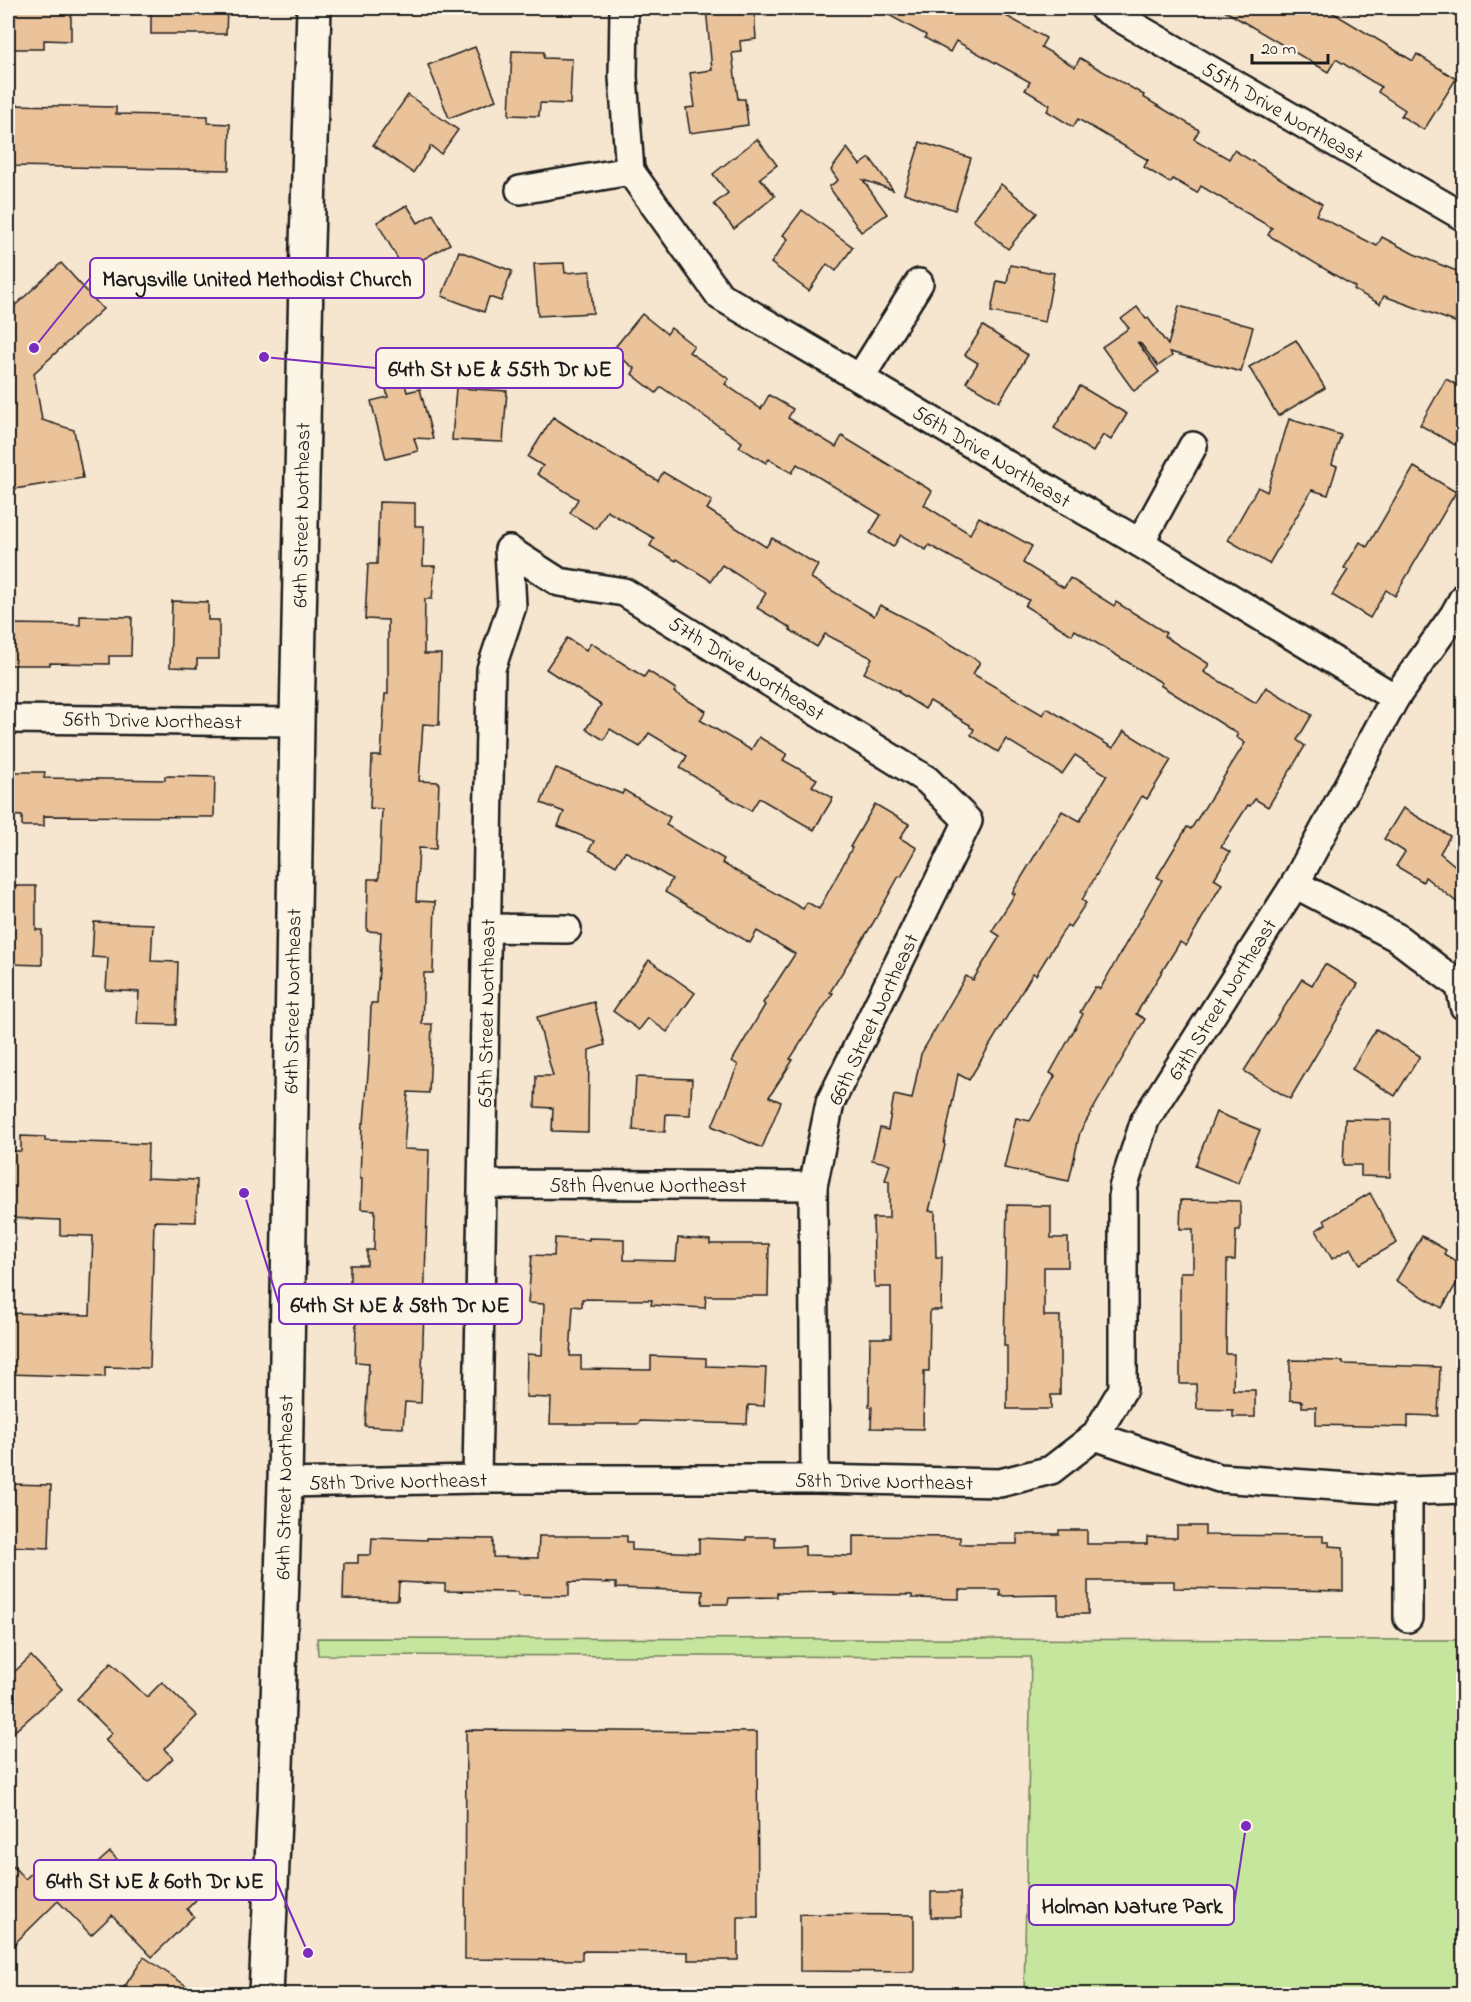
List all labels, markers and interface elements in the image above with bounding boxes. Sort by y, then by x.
scale bar [1252,27,1328,65]
text: 20 m [1261,37,1296,63]
street label: 55th Drive Northeast [1195,55,1369,172]
callout: Marysville United Methodist Church [90,258,424,298]
text: Marysville United Methodist Church [102,265,412,298]
callout: 64th St NE & 55th Dr NE [376,348,623,388]
text: 64th St NE & 55th Dr NE [388,355,612,387]
street label: 56th Drive Northeast [906,399,1076,517]
street label: 64th Street Northeast [286,422,320,608]
street label: 57th Drive Northeast [662,610,830,730]
street label: 56th Drive Northeast [62,705,242,739]
street label: 64th Street Northeast [277,908,311,1094]
street label: 67th Street Northeast [1162,913,1286,1087]
street label: 65th Street Northeast [471,918,505,1108]
street label: 66th Street Northeast [822,929,928,1110]
street label: 58th Avenue Northeast [549,1172,747,1202]
callout: 64th St NE & 58th Dr NE [279,1284,522,1324]
text: 64th St NE & 58th Dr NE [290,1291,510,1323]
street label: 64th Street Northeast [269,1394,303,1580]
street label: 58th Drive Northeast [309,1466,487,1500]
street label: 58th Drive Northeast [795,1466,973,1500]
callout: 64th St NE & 60th Dr NE [34,1860,276,1900]
text: 64th St NE & 60th Dr NE [46,1867,264,1899]
callout: Holman Nature Park [1029,1885,1234,1925]
text: Holman Nature Park [1041,1892,1224,1924]

